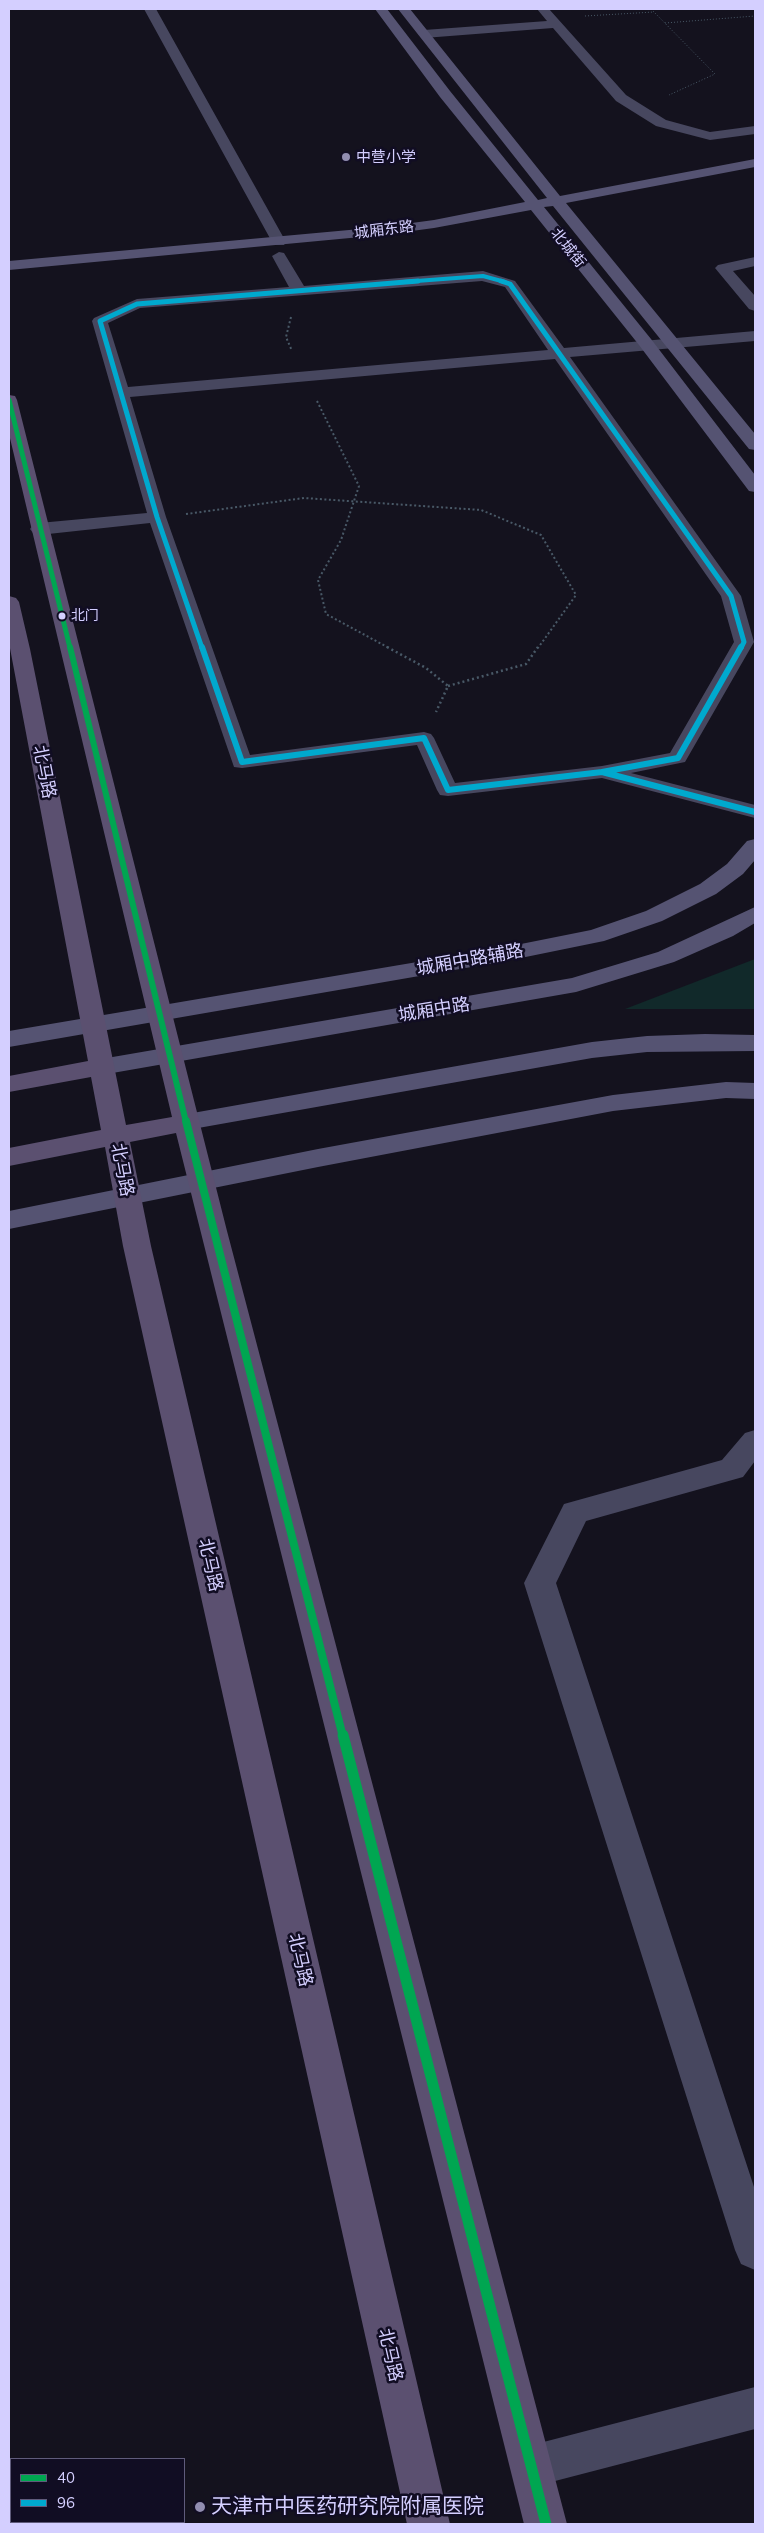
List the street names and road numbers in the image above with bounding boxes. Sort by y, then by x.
street label: 城厢东路 [353,217,415,243]
street label: 北城街 [547,225,589,271]
street label: 北马路 [28,743,60,801]
street label: 城厢中路辅路 [415,940,525,980]
street label: 城厢中路 [397,994,471,1026]
street label: 北马路 [106,1141,138,1199]
street label: 北马路 [193,1536,227,1594]
street label: 北马路 [283,1931,317,1989]
street label: 北马路 [373,2326,407,2384]

